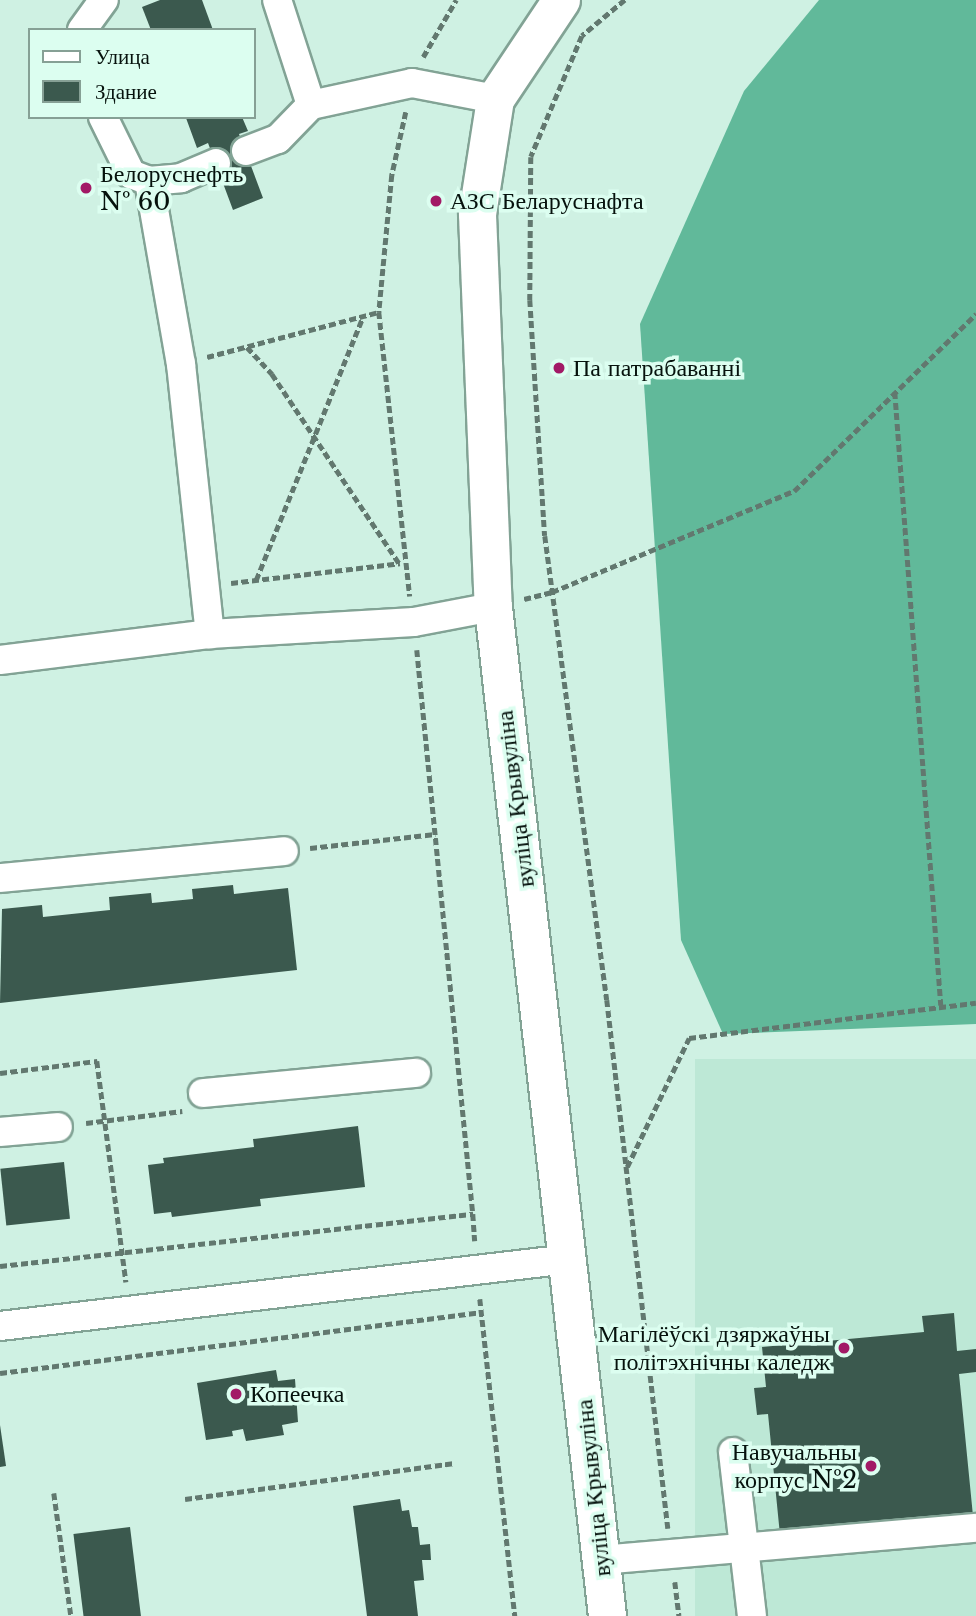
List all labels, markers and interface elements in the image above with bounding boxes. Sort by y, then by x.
legend [28,28,256,119]
text: Улица [95,44,150,70]
text: Здание [95,79,157,105]
place label: Белоруснефть № 60 [100,160,244,216]
marker: Белоруснефть № 60 [78,180,94,196]
place label: АЗС Беларуснафта [450,187,644,215]
marker: АЗС Беларуснафта [428,193,444,209]
place label: Па патрабаванні [573,354,741,382]
marker: Па патрабаванні [551,360,567,376]
street label: вуліца Крывуліна [490,709,540,889]
place label: Магілёўскі дзяржаўны політэхнічны каледж [598,1320,830,1376]
marker: Магілёўскі дзяржаўны політэхнічны каледж [836,1340,852,1356]
place label: Копеечка [250,1380,344,1408]
marker: Копеечка [228,1386,244,1402]
street label: вуліца Крывуліна [569,1398,617,1578]
place label: Навучальны корпус №2 [732,1438,857,1494]
marker: Навучальны корпус №2 [863,1458,879,1474]

